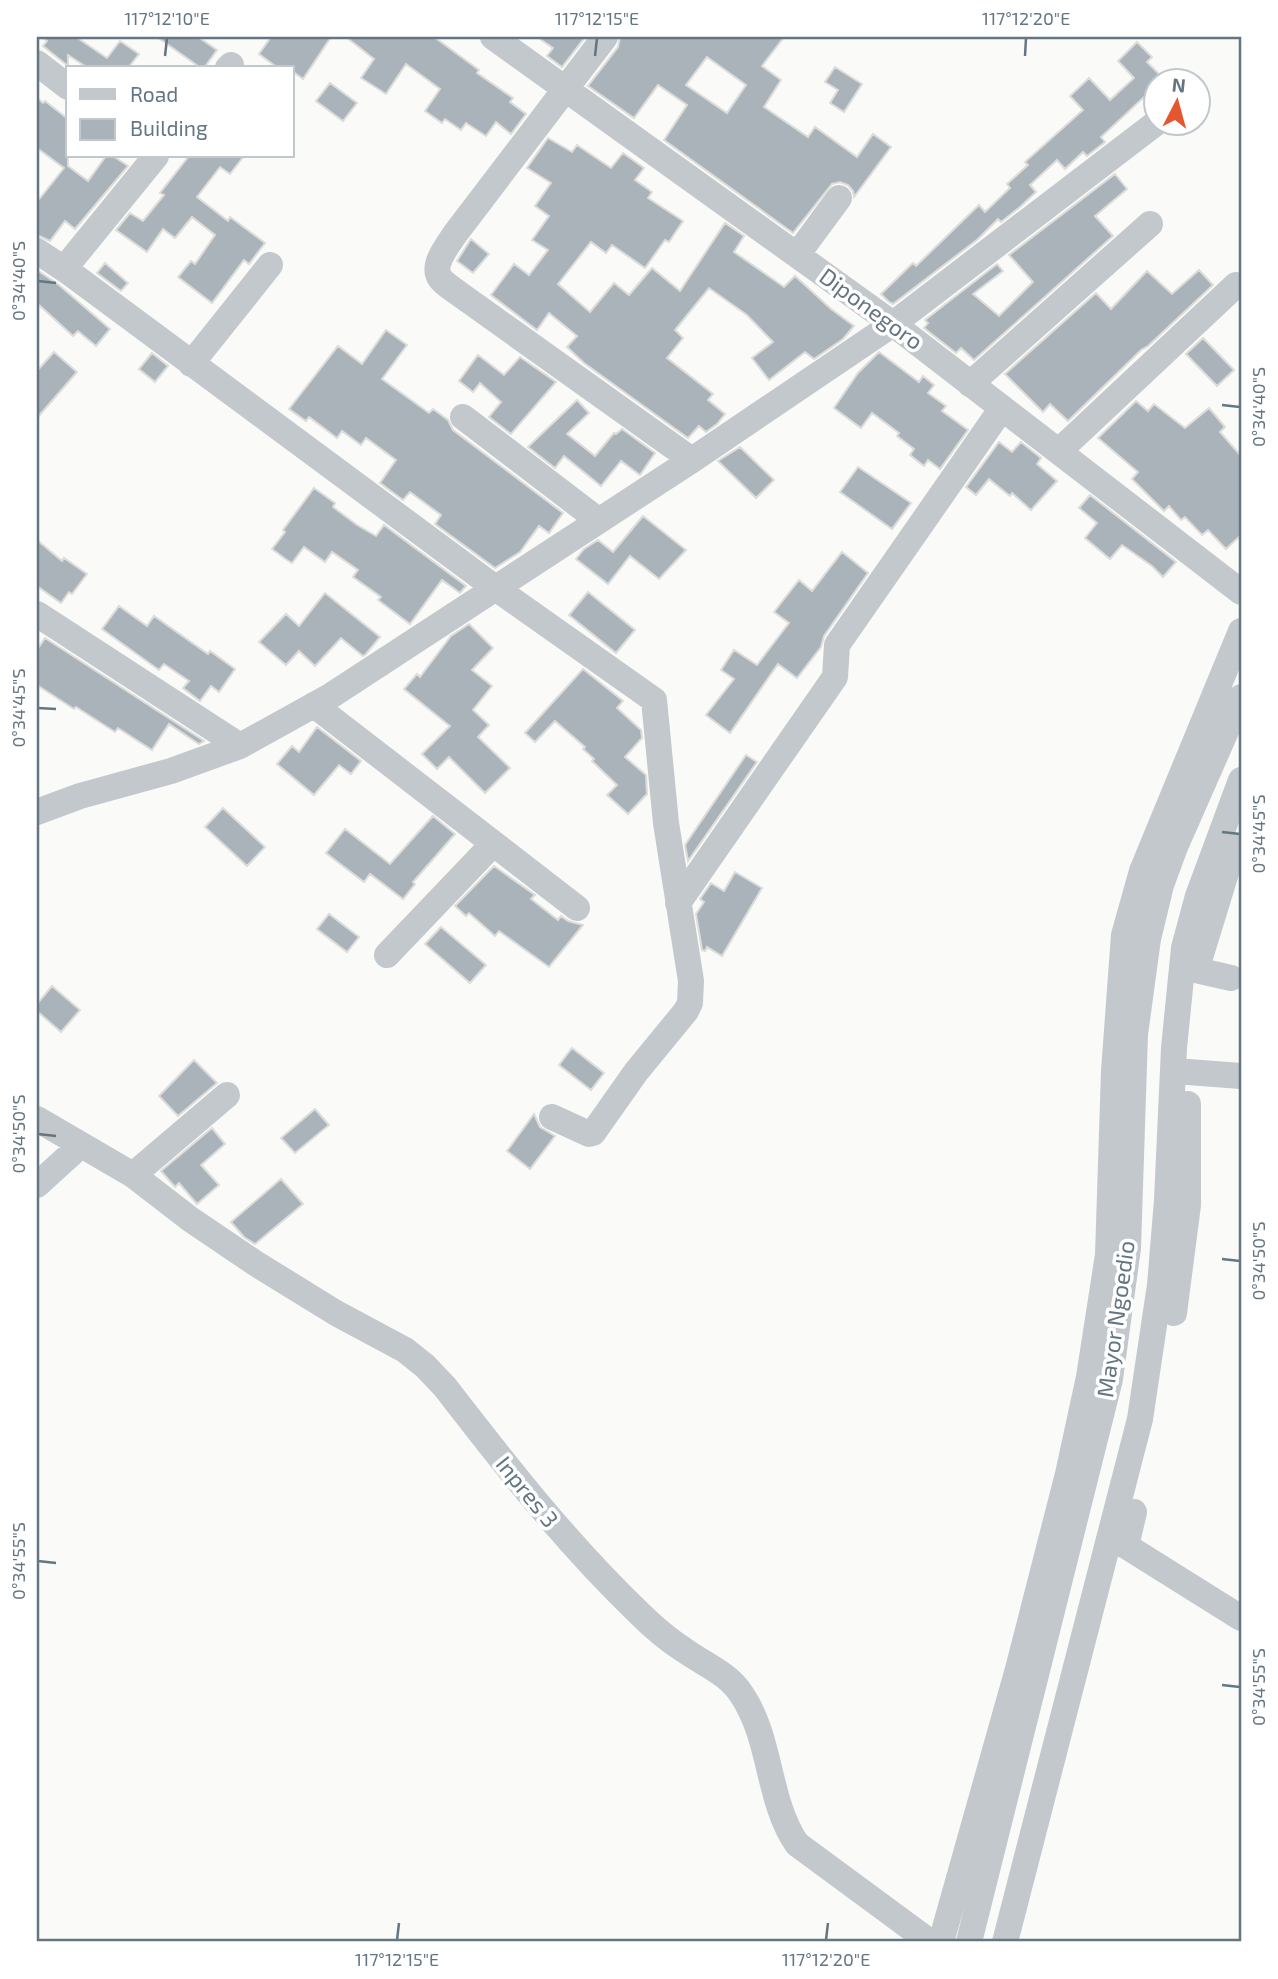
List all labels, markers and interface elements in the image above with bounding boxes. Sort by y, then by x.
text: 117°12'10"E [124,7,210,29]
text: 117°12'15"E [555,7,639,29]
text: 117°12'20"E [982,7,1070,29]
legend [66,66,294,158]
north arrow [1142,66,1212,136]
text: N [1171,72,1187,97]
text: Road [130,81,178,106]
text: Building [130,115,208,140]
text: 0°34'40"S [7,241,29,321]
street label: Diponegoro [814,261,929,355]
text: 0°34'40"S [1247,367,1269,447]
text: 0°34'45"S [7,669,29,747]
text: 0°34'45"S [1247,795,1269,873]
text: 0°34'50"S [7,1094,29,1174]
text: 0°34'50"S [1247,1221,1269,1301]
street label: Mayor Ngoedio [1090,1239,1140,1399]
street label: Inpres 3 [491,1450,565,1533]
text: 0°34'55"S [7,1522,29,1600]
text: 0°34'55"S [1247,1648,1269,1726]
text: 117°12'15"E [355,1948,439,1970]
text: 117°12'20"E [782,1948,870,1970]

